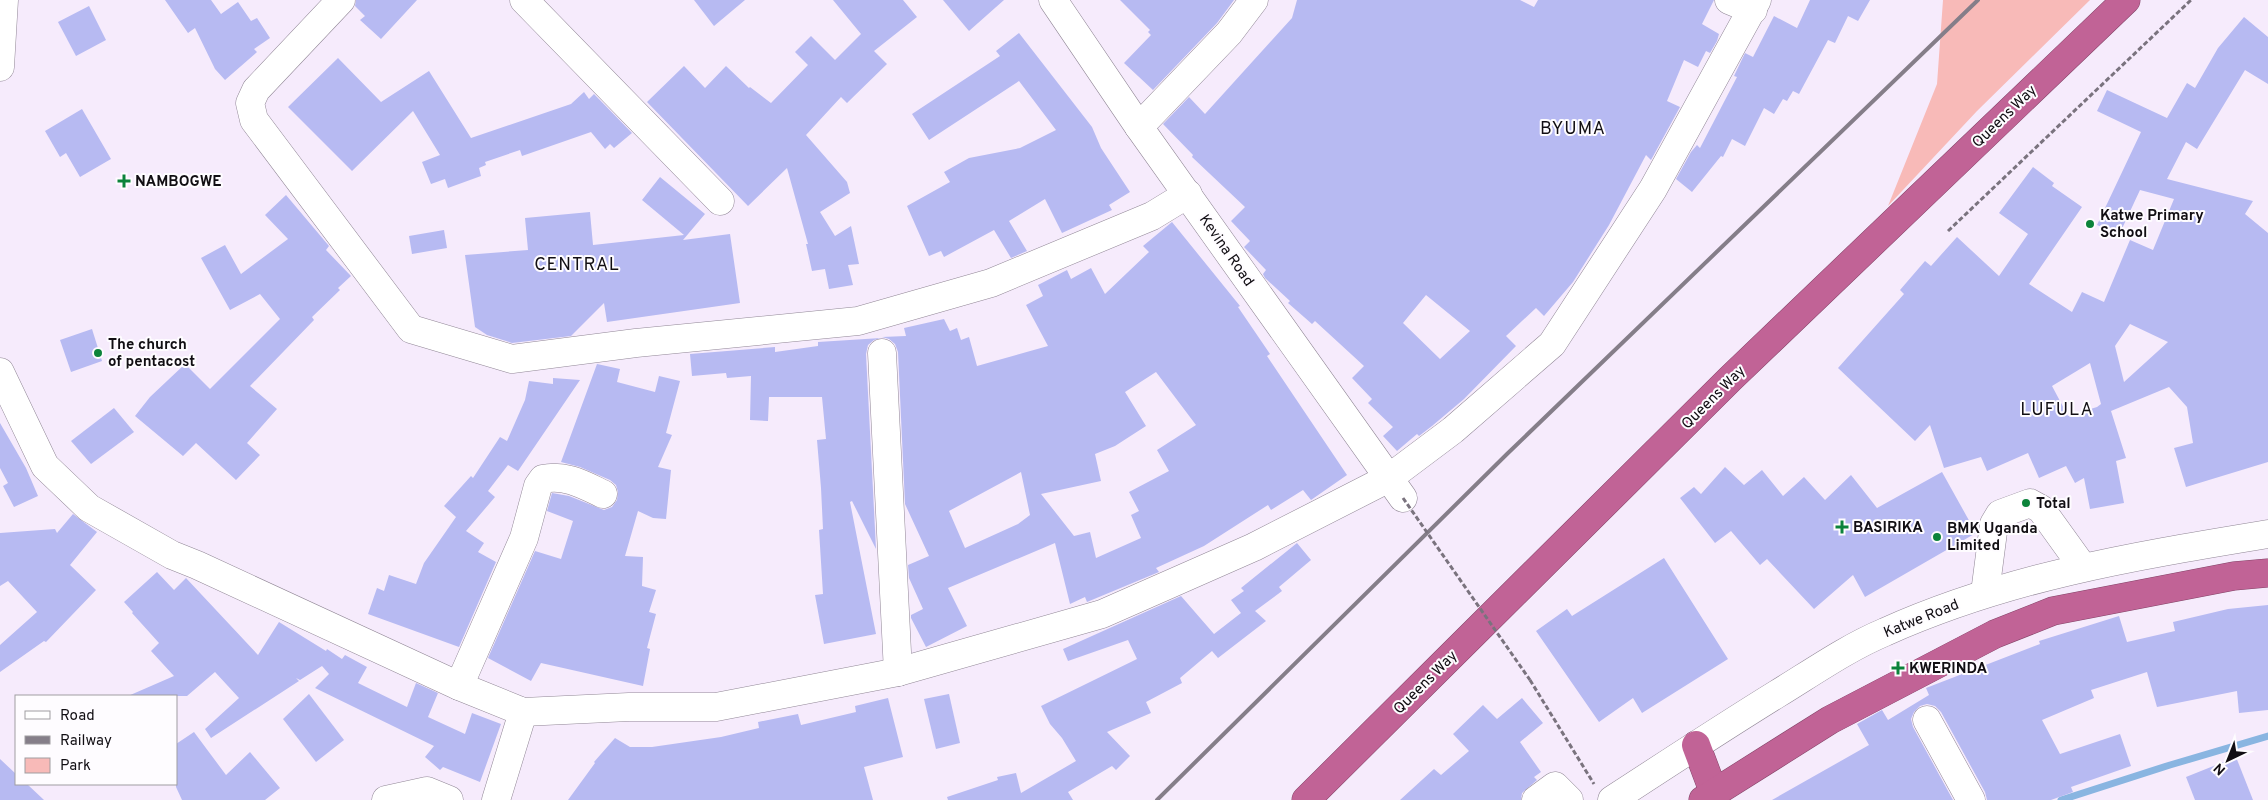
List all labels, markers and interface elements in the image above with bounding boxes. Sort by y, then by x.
street label: Queens Way [1969,82,2041,153]
district label: BYUMA [1540,118,1606,141]
place label: NAMBOGWE [135,173,222,192]
marker: NAMBOGWE [117,174,131,188]
place label: Katwe Primary School [2100,207,2204,243]
street label: Kevina Road [1194,211,1257,290]
marker: Katwe Primary School [2084,218,2096,230]
district label: CENTRAL [534,254,620,277]
place label: The church of pentacost [108,336,195,372]
marker: The church of pentacost [92,347,104,359]
street label: Queens Way [1678,362,1750,434]
district label: LUFULA [2020,399,2094,422]
place label: Total [2036,495,2071,514]
marker: Total [2020,497,2032,509]
place label: BASIRIKA [1853,519,1923,538]
marker: BASIRIKA [1835,520,1849,534]
place label: BMK Uganda Limited [1947,520,2038,556]
marker: BMK Uganda Limited [1931,531,1943,543]
street label: Katwe Road [1881,596,1962,643]
street label: Queens Way [1390,647,1462,719]
place label: KWERINDA [1909,660,1988,679]
marker: KWERINDA [1891,661,1905,675]
legend [15,695,178,785]
text: Road [60,707,95,726]
text: Railway [60,732,112,751]
north arrow [2203,735,2253,785]
text: Park [60,757,91,776]
text: N [2211,759,2230,778]

